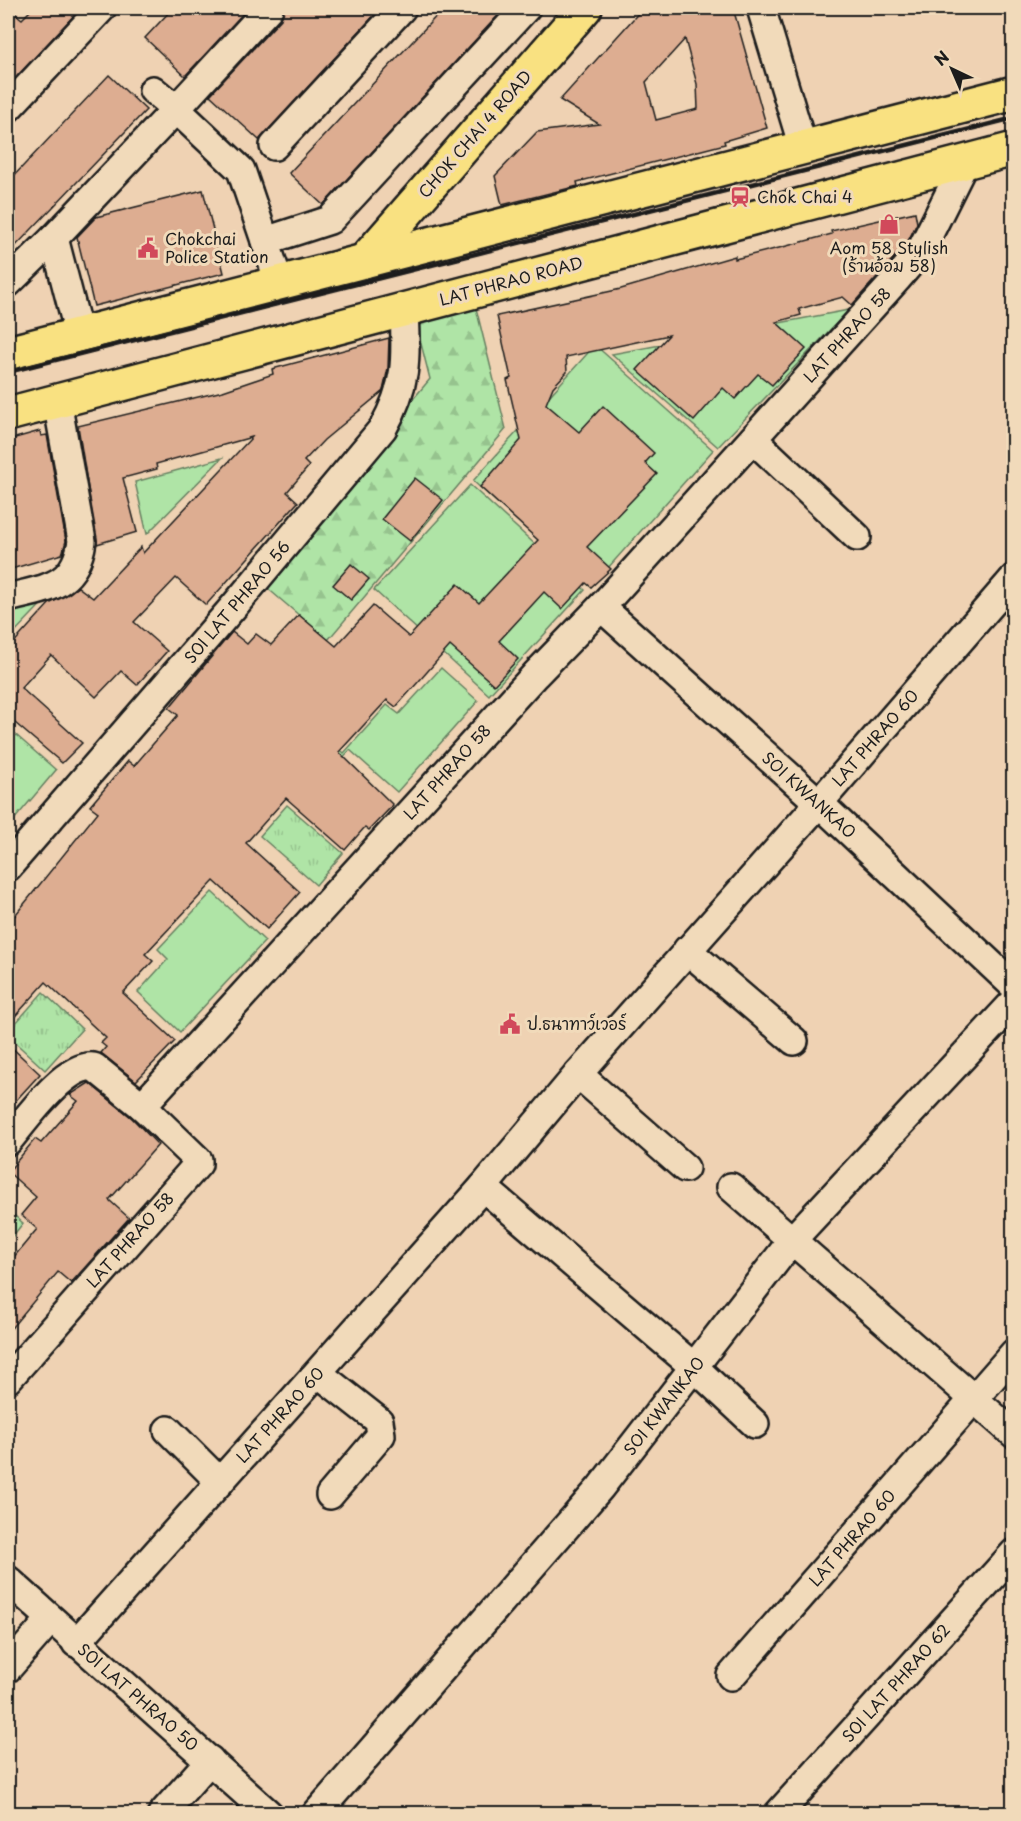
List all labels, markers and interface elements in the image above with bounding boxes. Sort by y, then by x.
north arrow [922,39,982,99]
text: N [928,44,954,71]
street label: CHOK CHAI 4 ROAD [412,64,537,203]
place label: Chok Chai 4 [757,184,853,208]
station icon: Chok Chai 4 [728,185,752,209]
shop icon: Aom 58 Stylish (ร้านอ้อม 58) [877,212,901,236]
place label: Chokchai Police Station [165,226,269,268]
place label: Aom 58 Stylish (ร้านอ้อม 58) [830,235,948,277]
public building icon: Chokchai Police Station [136,236,160,260]
street label: LAT PHRAO ROAD [436,249,585,311]
street label: LAT PHRAO 58 [797,281,896,387]
street label: SOI LAT PHRAO 56 [178,535,295,668]
street label: LAT PHRAO 60 [825,684,923,791]
street label: LAT PHRAO 58 [397,718,496,824]
street label: SOI KWANKAO [757,745,862,843]
place label: ป.ธนาทาว์เวอร์ [527,1011,627,1035]
public building icon: ป.ธนาทาว์เวอร์ [498,1012,522,1036]
street label: LAT PHRAO 58 [80,1186,179,1292]
street label: SOI KWANKAO [617,1351,709,1460]
street label: LAT PHRAO 60 [230,1361,329,1468]
street label: LAT PHRAO 60 [802,1484,900,1591]
street label: SOI LAT PHRAO 62 [836,1618,955,1747]
street label: SOI LAT PHRAO 50 [73,1637,204,1756]

